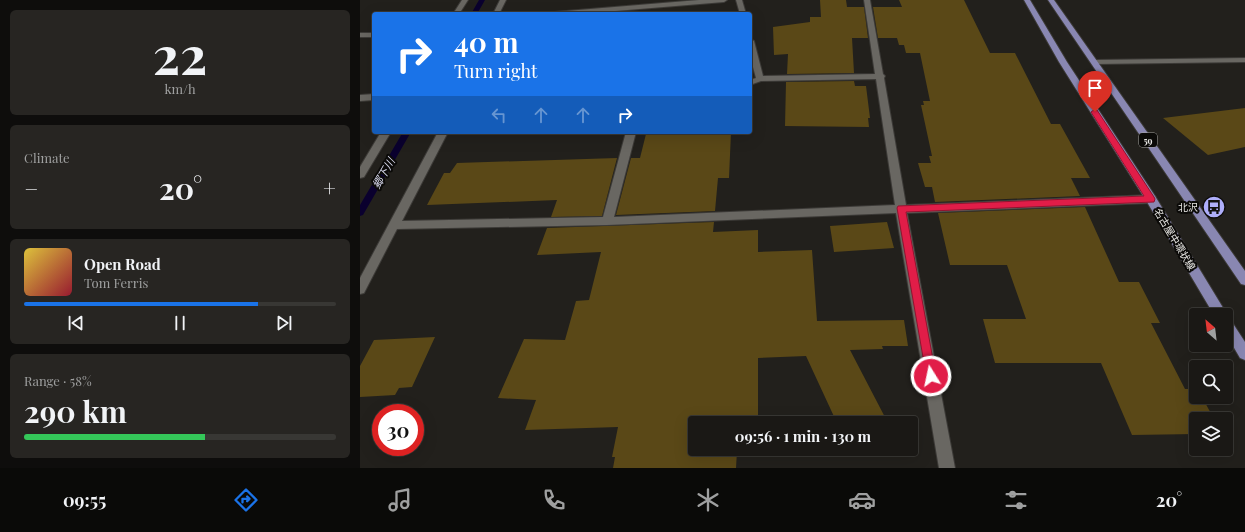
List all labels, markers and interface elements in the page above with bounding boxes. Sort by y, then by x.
text: 22 [153,19,207,88]
text: 40 m [454,23,519,60]
icon: right [388,28,440,80]
text: Turn right [454,59,537,83]
pin [1078,71,1112,112]
icon: arrive [1084,77,1106,99]
text: km/h [164,80,196,97]
icon: left [488,104,510,126]
icon: ahead [530,104,552,126]
icon: ahead [572,104,594,126]
icon: right [614,104,636,126]
road number: 59 [1139,133,1157,147]
text: Climate [24,149,70,166]
water label: 郷下川 [368,154,398,191]
text: 20° [159,168,202,208]
text: − [24,173,38,203]
text: + [323,173,336,203]
bus stop icon: 北沢 [1201,194,1227,220]
place label: 北沢 [1178,200,1198,214]
street label: 名古屋中環状線 [1151,205,1199,273]
text: Open Road [84,254,161,274]
text: Tom Ferris [84,274,148,291]
north arrow [1189,308,1233,352]
map controls [1189,308,1233,456]
icon: previous [65,312,87,334]
icon: pause [169,312,191,334]
icon: next [273,312,295,334]
position arrow [910,355,952,397]
button: search [1189,360,1233,404]
text: Range · 58% [24,372,92,389]
text: 290 km [24,391,127,431]
speed limit sign: 30 [372,404,424,456]
button: layers [1189,412,1233,456]
text: 09:56 · 1 min · 130 m [735,426,871,446]
icon: directions [232,486,260,514]
icon: music [386,486,414,514]
icon: phone [540,486,568,514]
icon: climate [694,486,722,514]
icon: car [848,486,876,514]
icon: filters [1002,486,1030,514]
text: 09:55 [63,488,106,512]
text: 20° [1156,488,1182,512]

